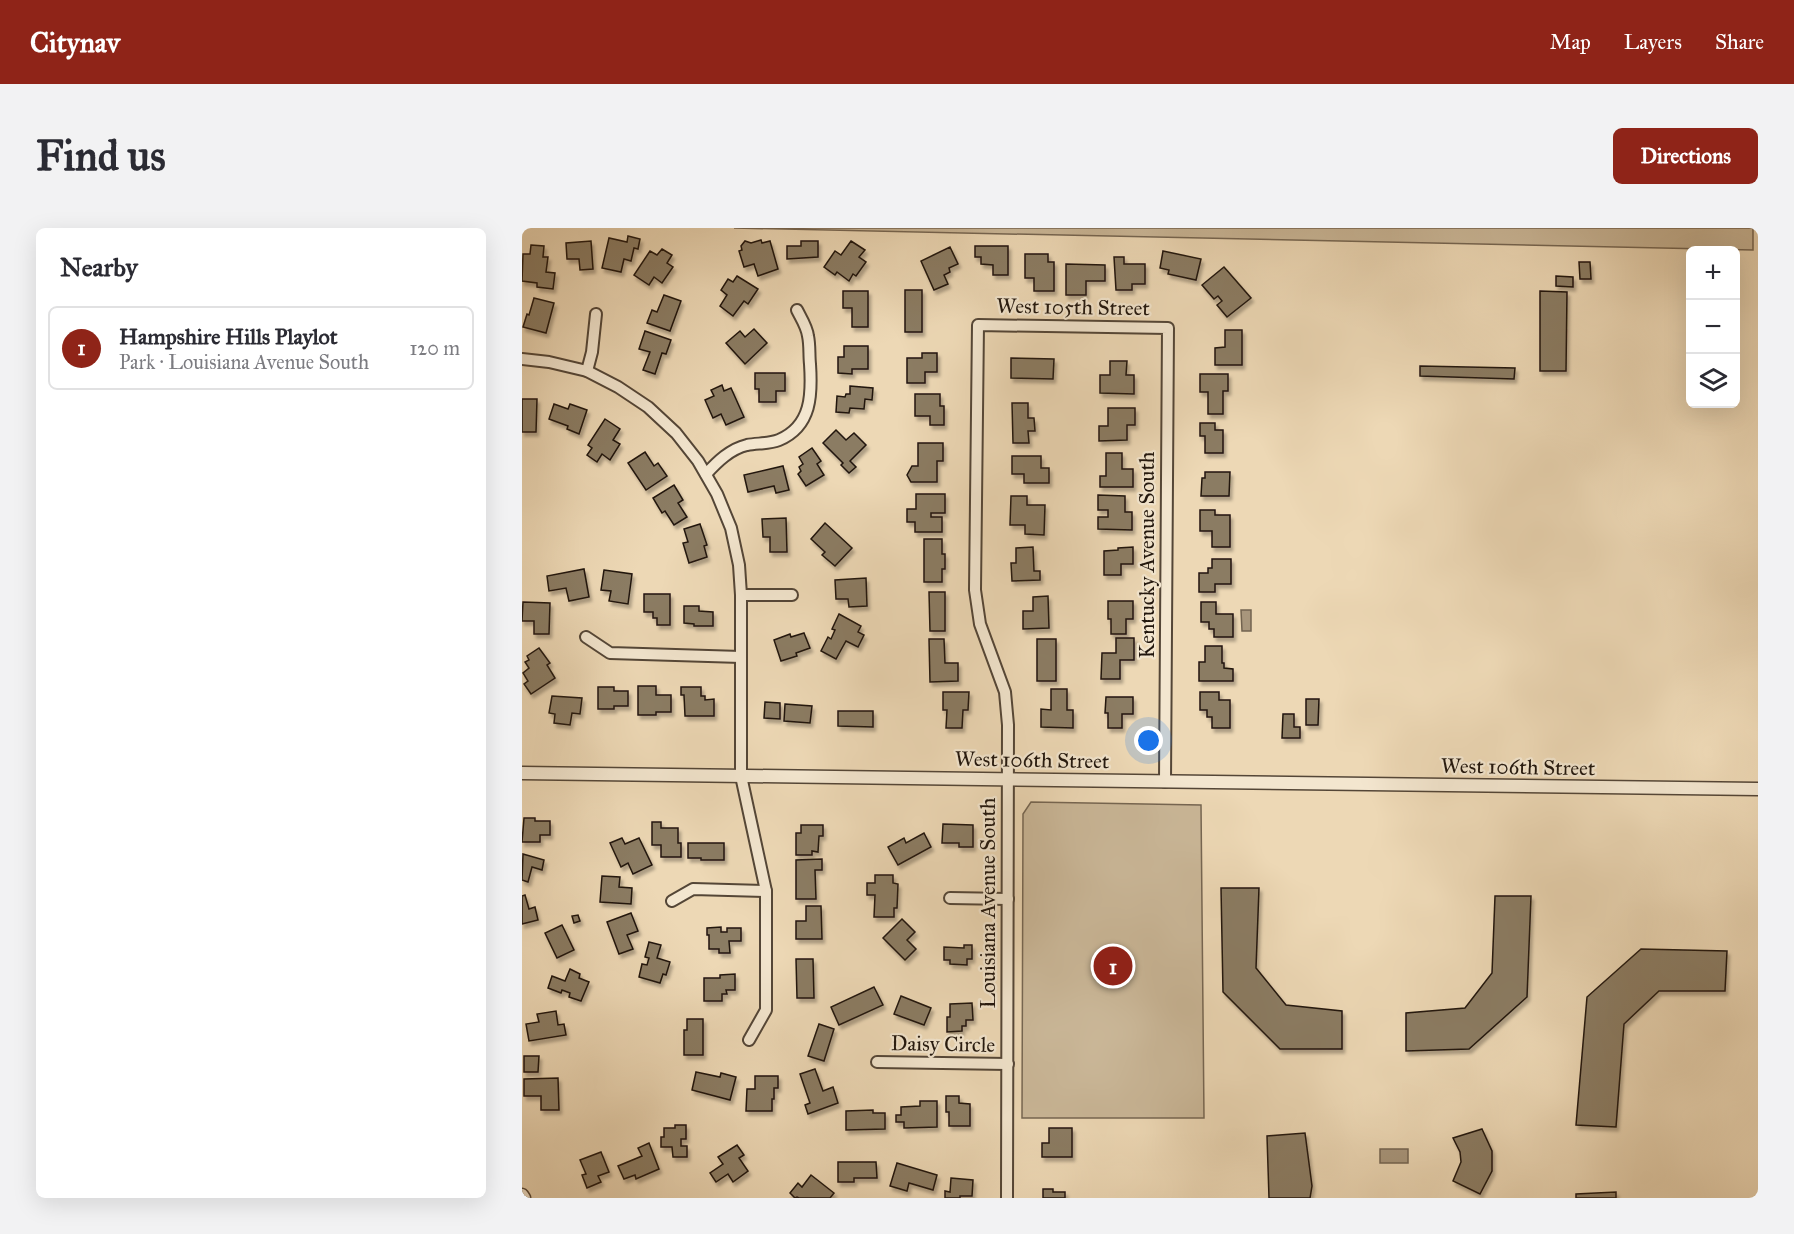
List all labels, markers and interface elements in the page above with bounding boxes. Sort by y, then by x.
text: Citynav [30,25,120,60]
text: Map [1550,29,1591,55]
text: Layers [1624,29,1682,55]
text: Share [1715,29,1764,55]
button: Directions [1613,128,1758,184]
text: Find us [36,130,166,182]
map controls [1686,246,1740,408]
button: + [1686,246,1740,300]
text: Nearby [60,251,138,283]
street label: West 105th Street [996,293,1150,321]
button: − [1686,300,1740,354]
text: Hampshire Hills Playlot [119,323,338,350]
text: 1 [78,336,85,360]
text: 120 m [409,336,460,360]
text: Park · Louisiana Avenue South [119,350,369,374]
button: layers [1686,354,1740,408]
street label: Kentucky Avenue South [1134,451,1160,658]
your location [1134,726,1163,755]
street label: West 106th Street [955,746,1110,774]
street label: West 106th Street [1441,753,1596,781]
street label: Louisiana Avenue South [975,797,1001,1008]
pin: 1 [1094,944,1132,988]
street label: Daisy Circle [891,1030,996,1058]

